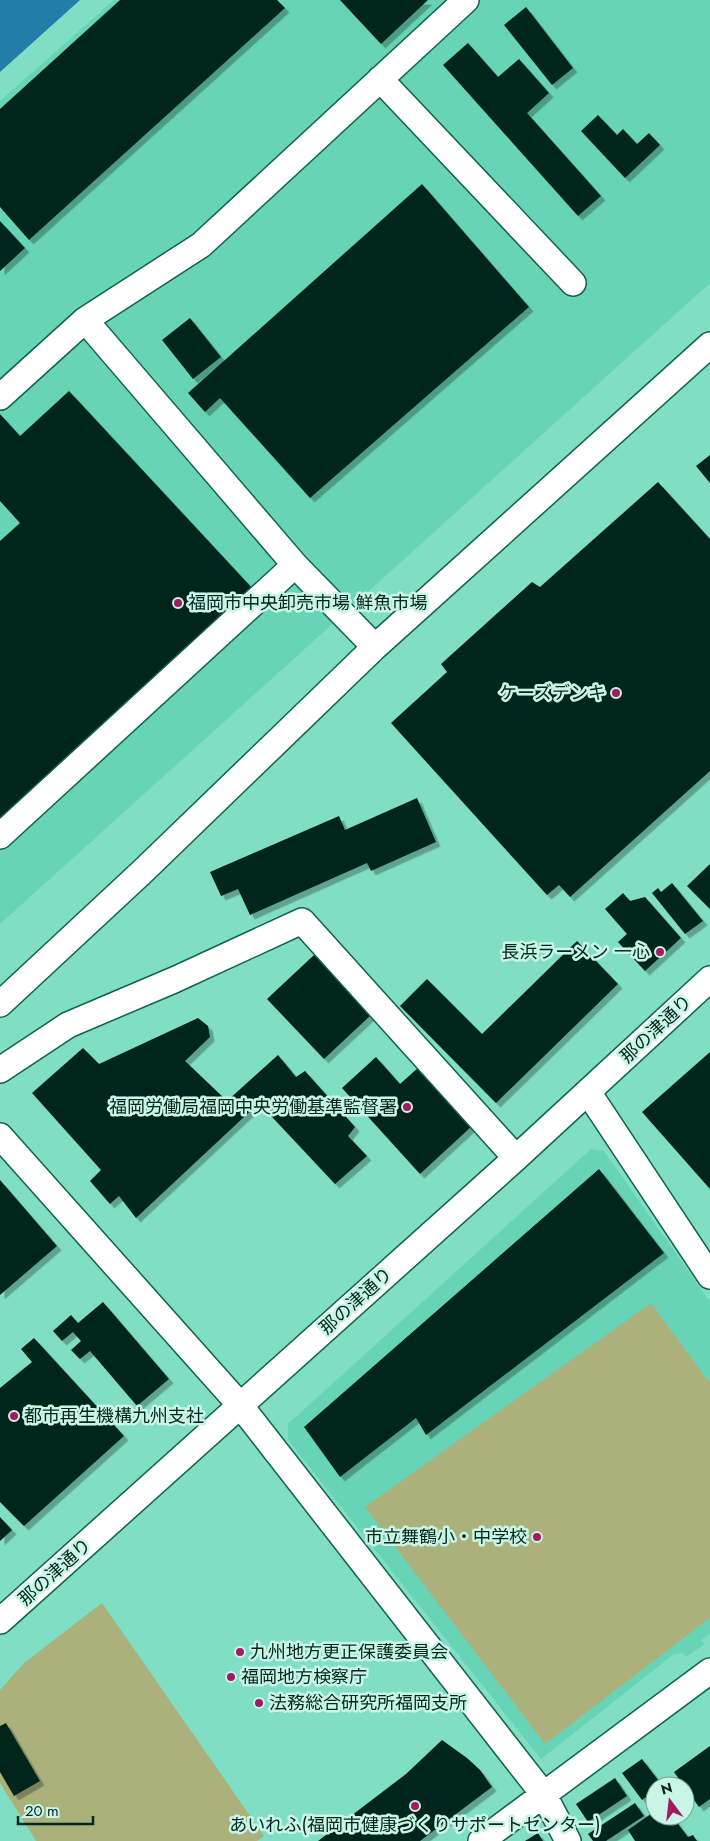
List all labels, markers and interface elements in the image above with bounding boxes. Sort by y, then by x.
place label: 福岡市中央卸売市場 鮮魚市場 [188,590,427,616]
marker: 福岡市中央卸売市場 鮮魚市場 [172,597,184,609]
place label: ケーズデンキ [499,680,606,706]
marker: ケーズデンキ [610,687,622,699]
place label: 長浜ラーメン 一心 [501,939,650,965]
marker: 長浜ラーメン 一心 [654,946,666,958]
street label: 那の津通り [614,989,698,1069]
place label: 福岡労働局福岡中央労働基準監督署 [109,1094,397,1120]
marker: 福岡労働局福岡中央労働基準監督署 [401,1101,413,1113]
street label: 那の津通り [314,1261,398,1341]
place label: 都市再生機構九州支社 [24,1403,204,1429]
marker: 都市再生機構九州支社 [8,1410,20,1422]
place label: 市立舞鶴小・中学校 [365,1524,527,1550]
marker: 市立舞鶴小・中学校 [531,1531,543,1543]
street label: 那の津通り [13,1532,97,1612]
place label: 九州地方更正保護委員会 [250,1639,448,1665]
marker: 九州地方更正保護委員会 [234,1646,246,1658]
place label: 福岡地方検察庁 [241,1664,367,1690]
marker: 福岡地方検察庁 [225,1671,237,1683]
place label: 法務総合研究所福岡支所 [269,1690,467,1716]
marker: 法務総合研究所福岡支所 [253,1697,265,1709]
north arrow [645,1776,695,1826]
text: N [659,1777,675,1800]
scale bar [18,1794,92,1826]
text: 20 m [25,1800,59,1822]
marker: あいれふ(福岡市健康づくりサポートセンター) [409,1800,421,1812]
place label: あいれふ(福岡市健康づくりサポートセンター) [229,1812,601,1838]

